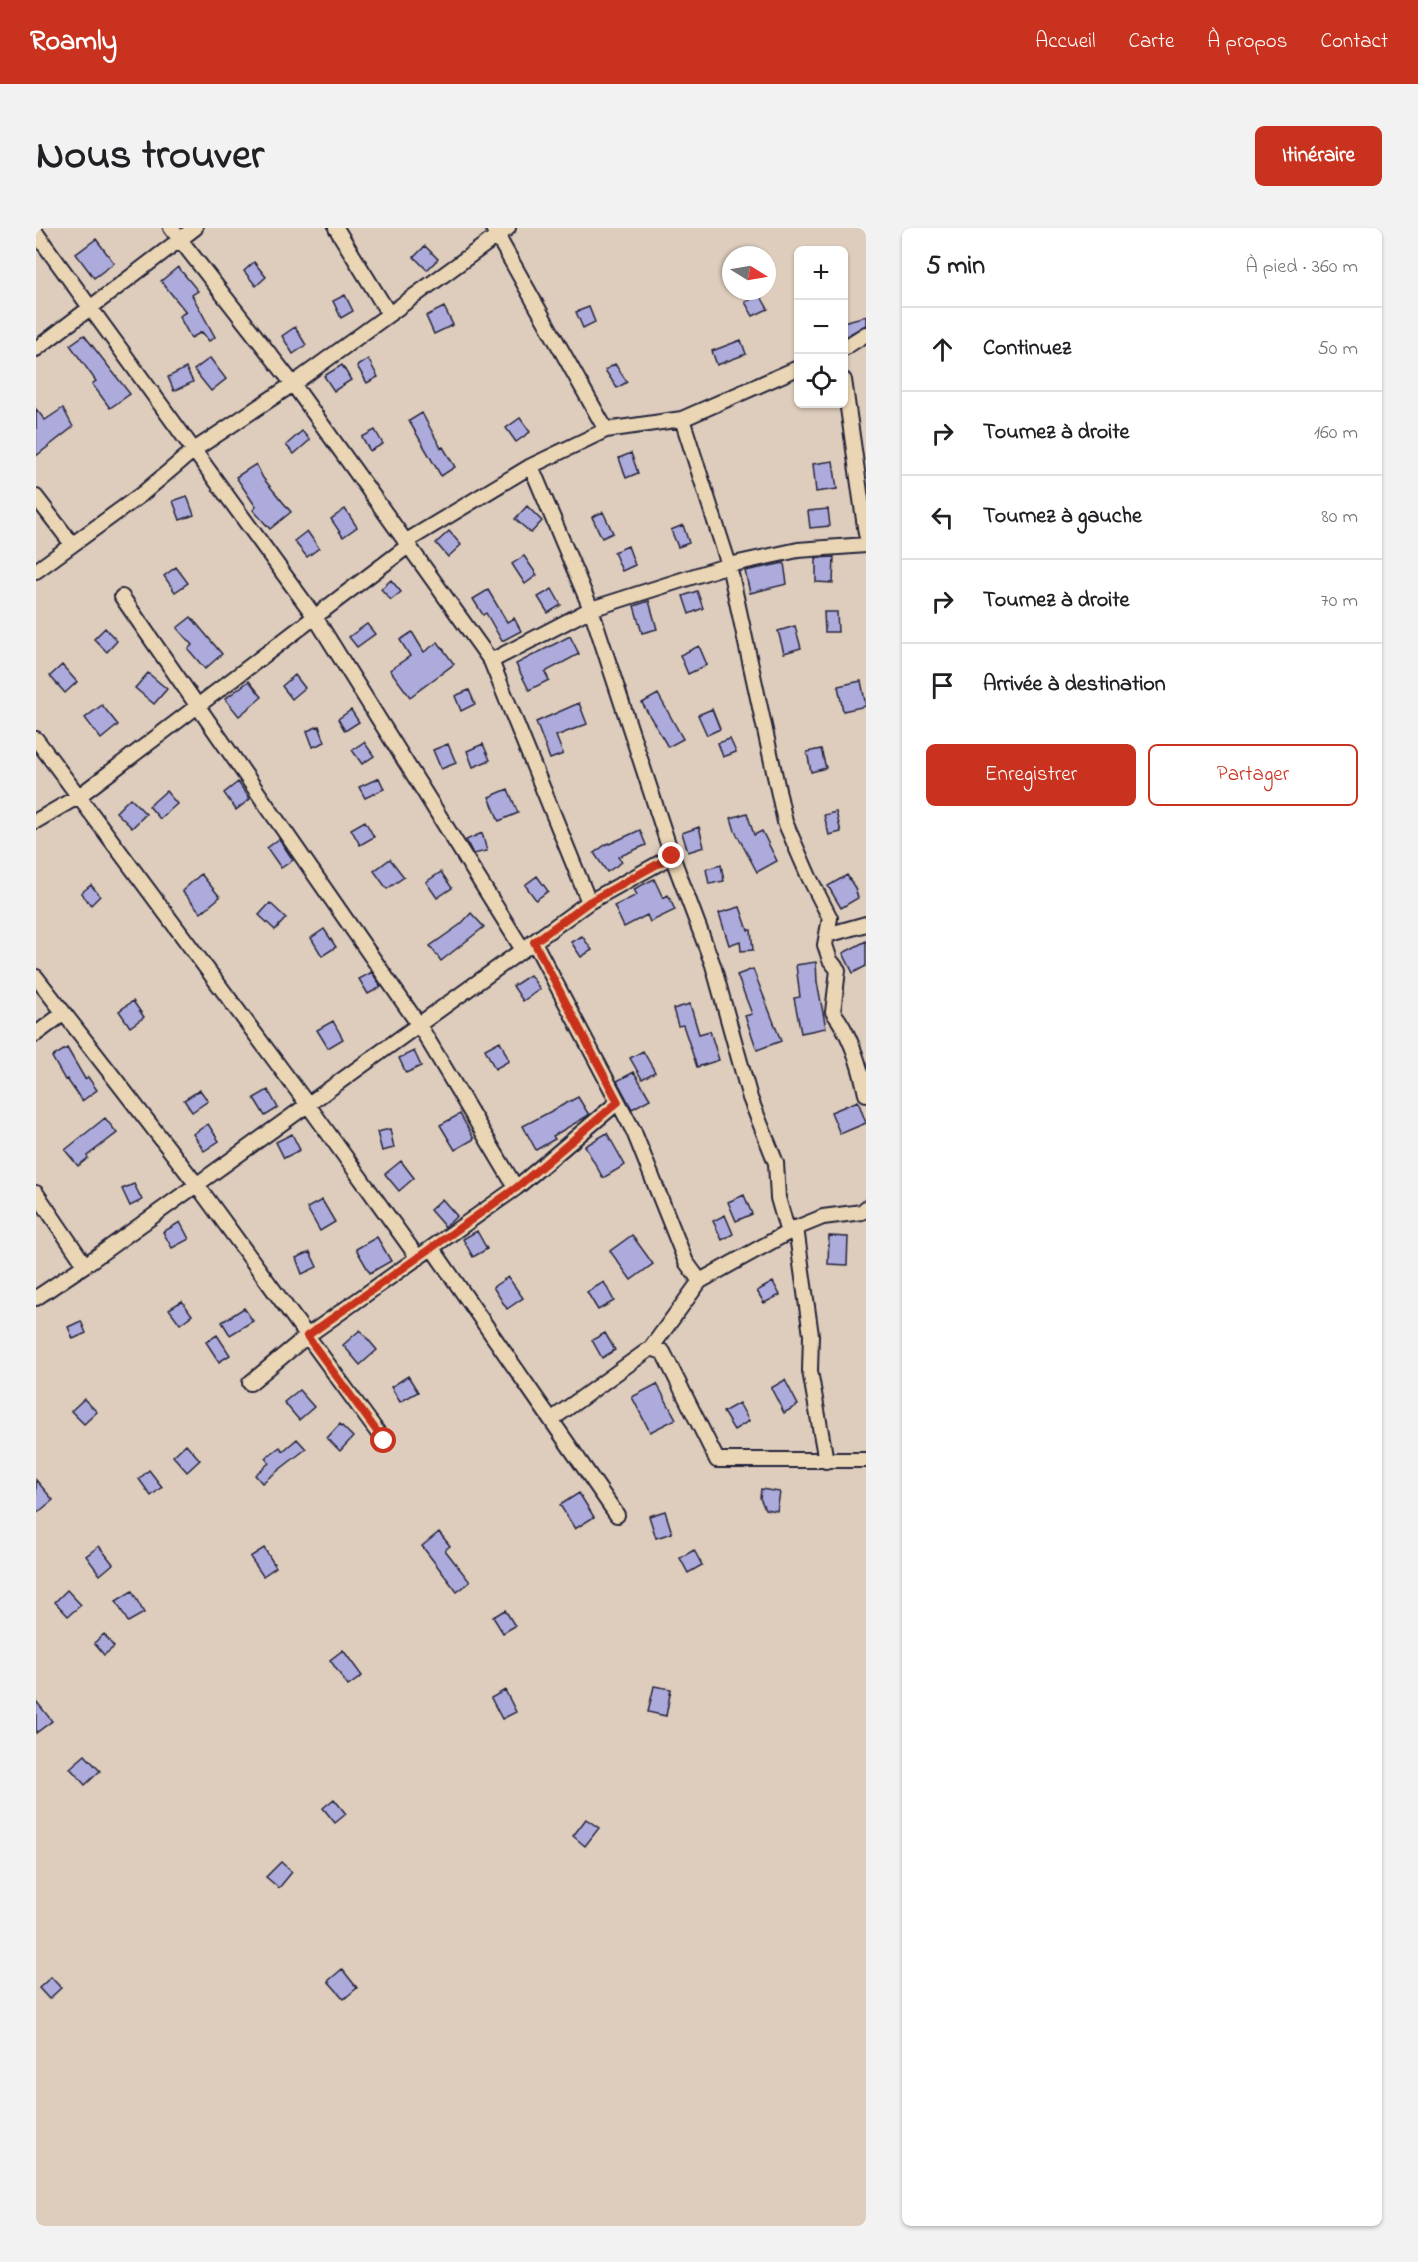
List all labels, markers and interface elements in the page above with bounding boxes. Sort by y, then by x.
text: Roamly [30,22,117,63]
text: Accueil [1035,27,1096,57]
text: Carte [1129,27,1174,57]
text: À propos [1207,27,1287,57]
text: Contact [1320,27,1388,57]
text: Nous trouver [36,126,264,187]
button: Itinéraire [1255,126,1382,186]
north arrow [722,246,776,300]
map controls [794,246,848,408]
button: + [794,246,848,300]
text: 5 min [926,248,985,286]
text: À pied · 360 m [1246,253,1358,282]
button: − [794,300,848,354]
icon: ahead [926,333,959,366]
text: Continuez [983,333,1071,365]
text: 50 m [1317,335,1358,364]
button: locate [794,354,848,408]
icon: right [926,417,959,450]
text: Tournez à droite [983,417,1129,449]
text: 160 m [1314,419,1358,448]
icon: left [926,501,959,534]
text: Tournez à gauche [983,501,1142,533]
text: 80 m [1321,503,1358,532]
icon: right [926,585,959,618]
text: Tournez à droite [983,585,1129,617]
text: 70 m [1321,587,1358,616]
icon: arrive [926,669,959,702]
text: Arrivée à destination [983,669,1166,701]
button: Enregistrer [926,744,1136,806]
button: Partager [1148,744,1358,806]
route end [658,842,684,868]
route start [370,1427,396,1453]

